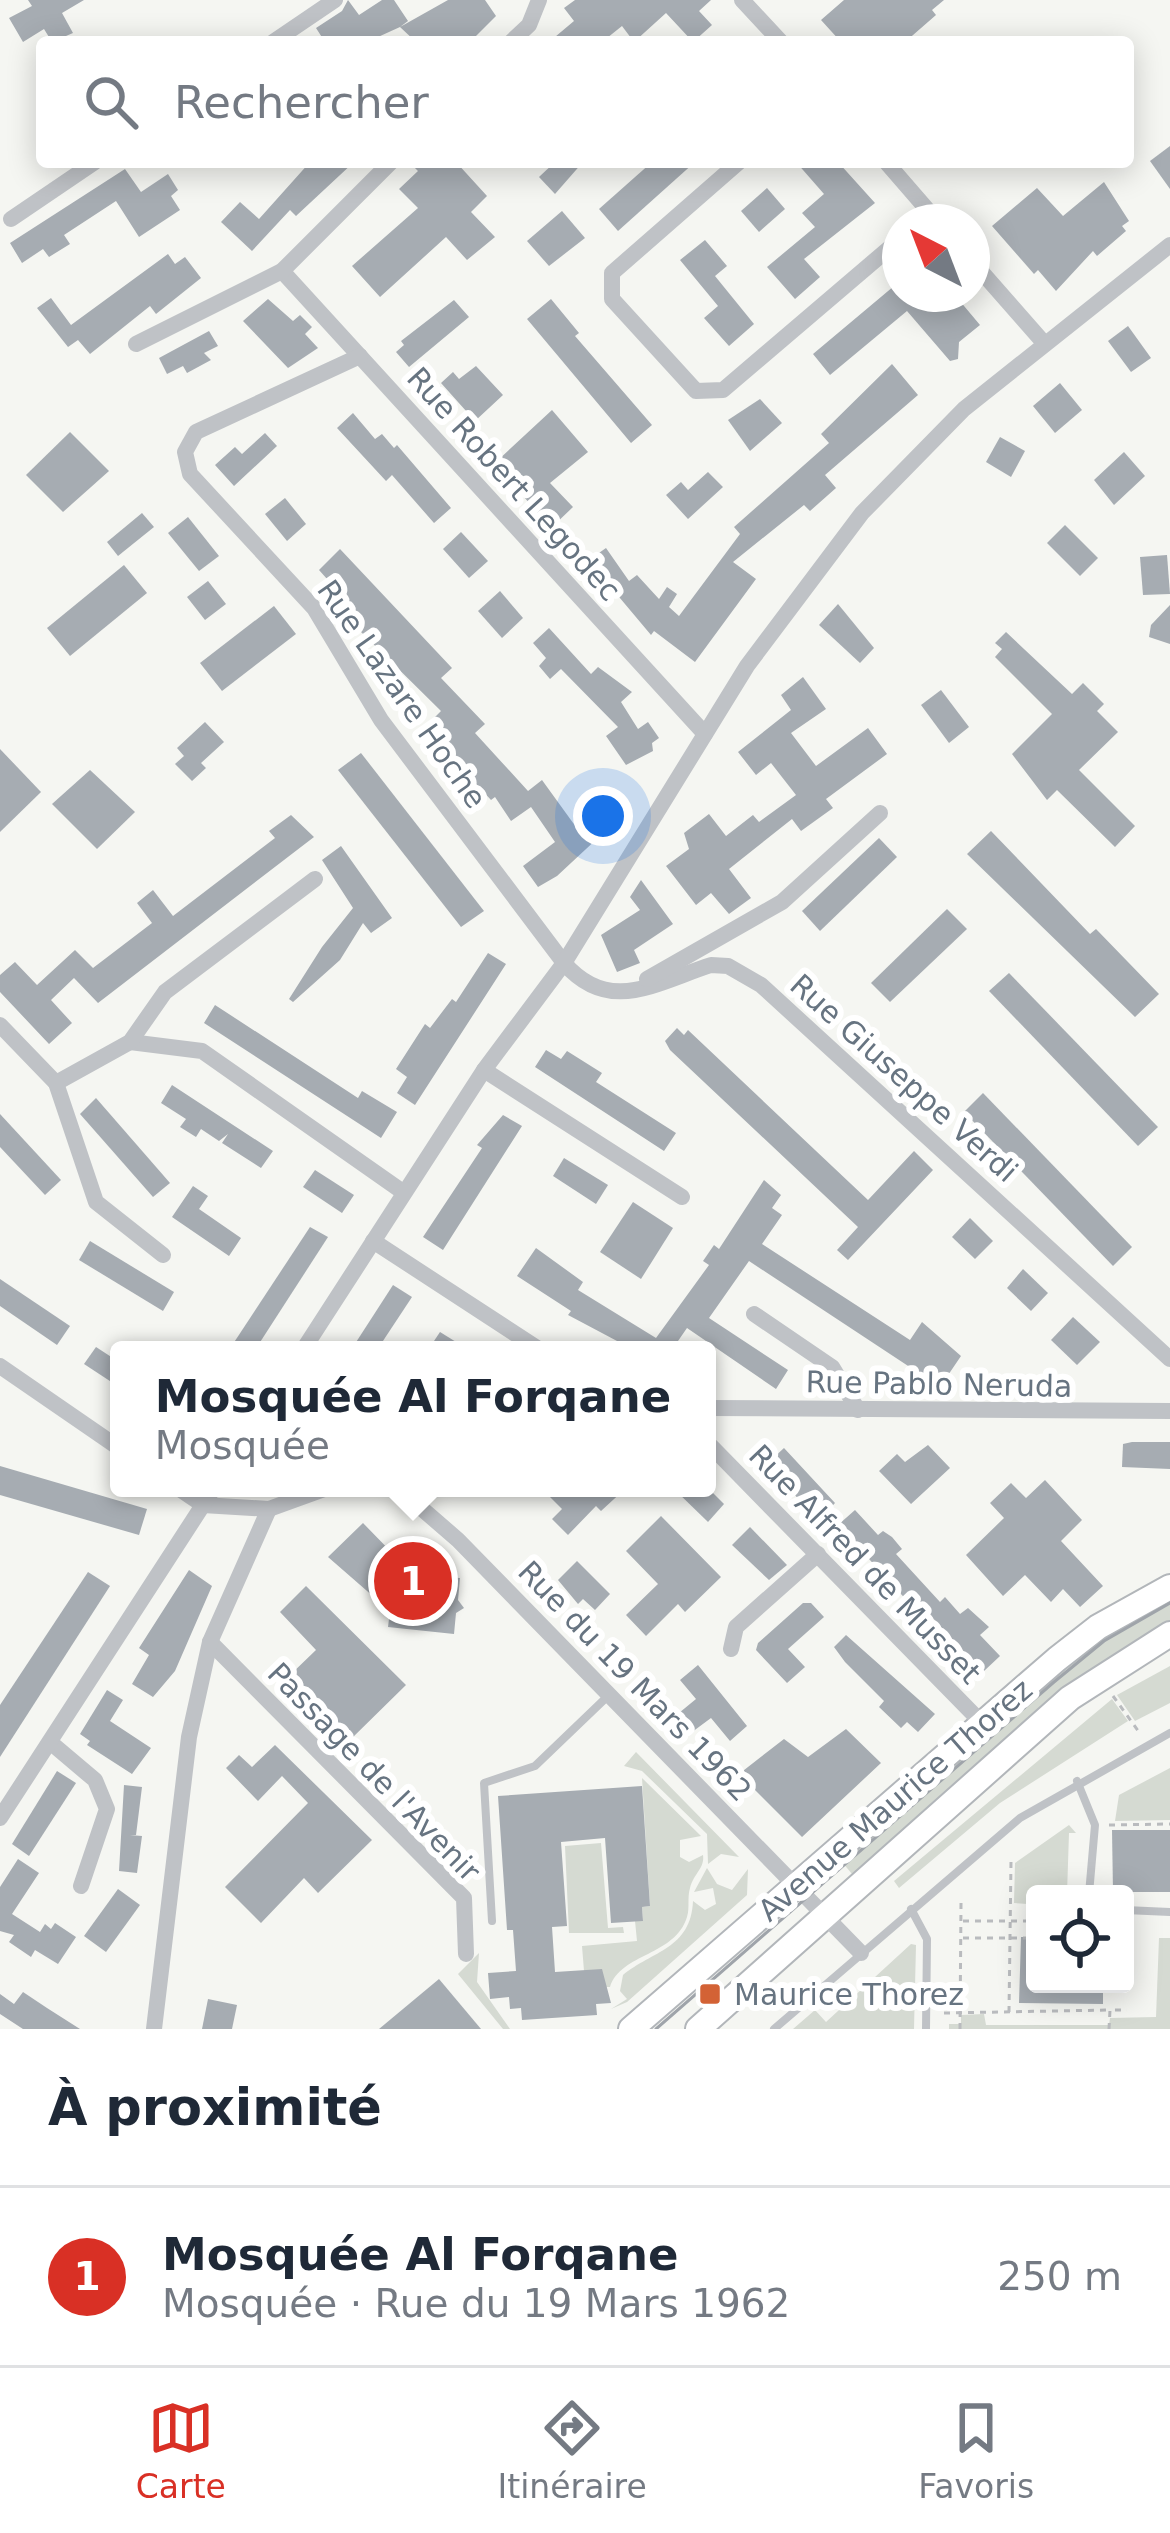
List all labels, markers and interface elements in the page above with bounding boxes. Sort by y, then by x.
search box [36,36,1134,168]
icon: search [78,69,144,135]
text: Rechercher [174,76,429,129]
north arrow [882,204,990,312]
street label: Rue Robert Legodec [400,360,628,608]
street label: Rue Lazare Hoche [310,573,494,815]
your location [573,786,633,846]
street label: Rue Giuseppe Verdi [783,967,1025,1189]
popup [110,1341,716,1497]
street label: Rue Pablo Neruda [805,1364,1073,1404]
text: Mosquée Al Forqane [155,1370,671,1423]
text: Mosquée [155,1423,330,1468]
street label: Rue Alfred de Musset [742,1437,988,1691]
pin: 1 [374,1536,452,1626]
street label: Rue du 19 Mars 1962 [511,1554,759,1808]
street label: Passage de l'Avenir [261,1656,488,1889]
street label: Avenue Maurice Thorez [751,1672,1039,1928]
map controls [1026,1885,1134,1993]
button: locate [1026,1885,1134,1993]
place label: Maurice Thorez [734,1977,964,2012]
marker: Maurice Thorez [697,1981,723,2007]
text: À proximité [48,2078,382,2137]
text: Mosquée Al Forqane [162,2228,679,2281]
text: 1 [73,2254,101,2299]
text: 250 m [997,2254,1122,2299]
text: Mosquée · Rue du 19 Mars 1962 [162,2281,790,2326]
tab: Carte [136,2395,226,2506]
tab: Itinéraire [498,2395,647,2506]
tab: Favoris [918,2395,1034,2506]

